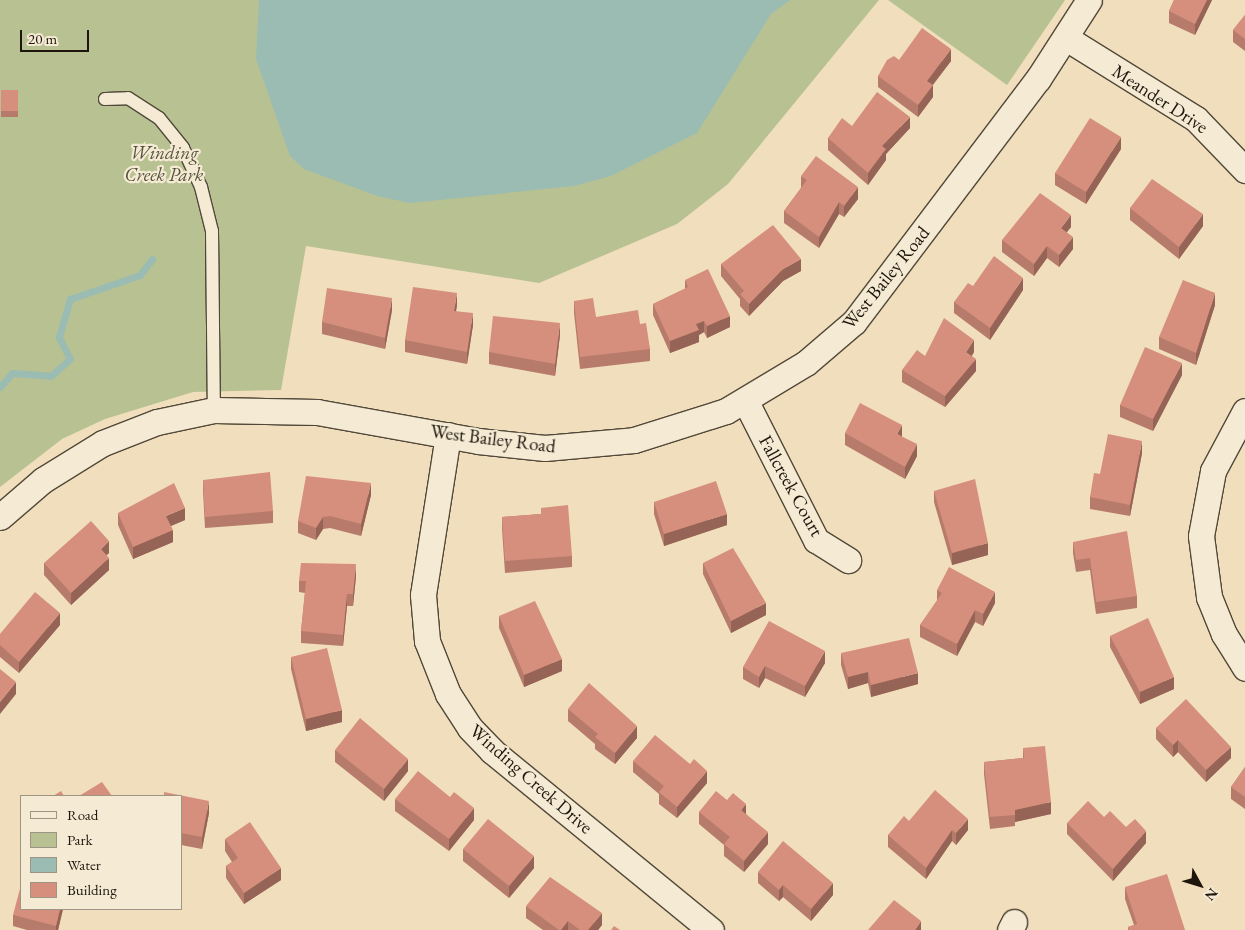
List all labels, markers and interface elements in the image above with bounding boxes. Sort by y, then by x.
scale bar [22,20,91,52]
text: 20 m [28,29,57,48]
street label: Meander Drive [1108,60,1212,138]
park label: Winding Creek Park [125,142,203,186]
street label: West Bailey Road [837,222,935,334]
street label: West Bailey Road [429,420,557,458]
street label: Fallcreek Court [754,431,828,541]
street label: Winding Creek Drive [465,719,597,839]
legend [20,795,182,910]
text: Road [67,805,98,824]
text: Park [67,830,93,849]
text: Water [67,855,101,874]
north arrow [1175,860,1225,910]
text: Building [67,880,117,899]
text: N [1201,884,1222,904]

